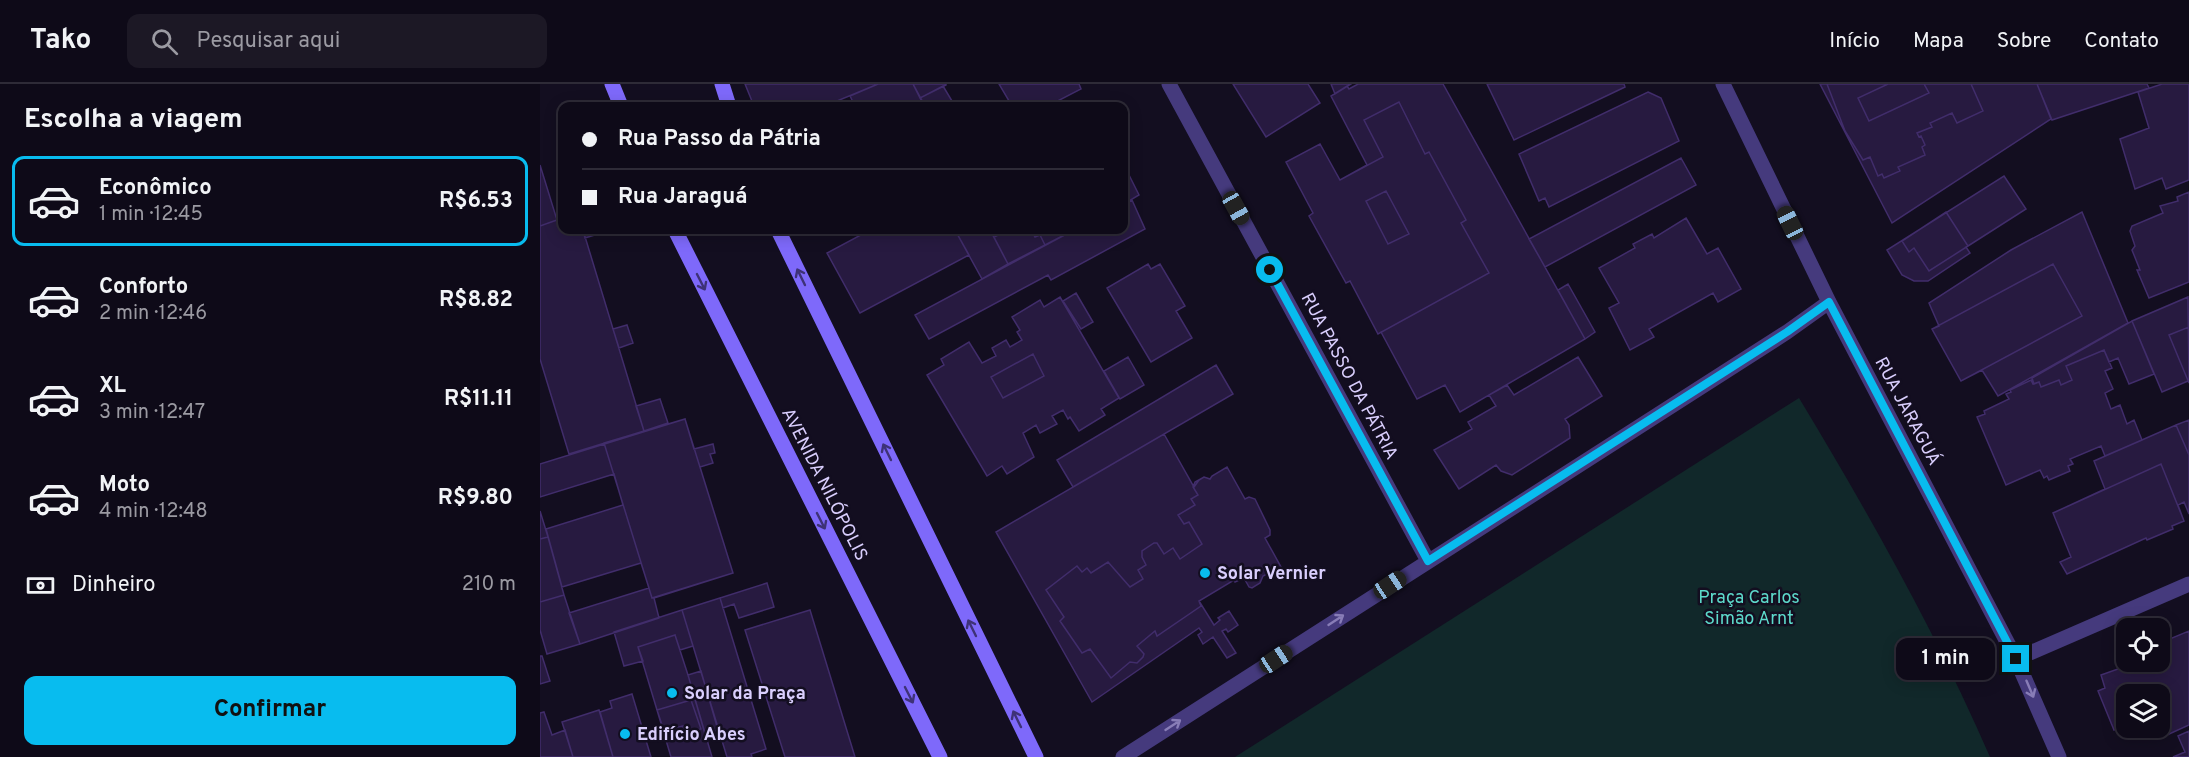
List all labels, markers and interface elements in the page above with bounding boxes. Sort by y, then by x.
search box [127,14,547,68]
text: Tako [30,23,91,59]
icon: search [148,25,181,58]
text: Pesquisar aqui [196,28,340,55]
text: Início [1829,28,1880,55]
text: Mapa [1913,28,1964,55]
text: Sobre [1997,28,2051,55]
text: Contato [2084,28,2159,55]
text: Escolha a viagem [24,103,243,137]
text: Rua Passo da Pátria [618,126,821,153]
icon: car [27,174,81,228]
text: Econômico [99,175,212,202]
text: Rua Jaraguá [618,184,748,211]
text: R$6.53 [439,188,513,215]
car [1219,188,1253,228]
text: 1 min · 12:45 [99,202,203,228]
car [1774,203,1806,243]
route start [1256,256,1283,283]
one-way arrow [795,269,806,287]
one-way arrow [696,272,707,290]
icon: car [27,273,81,327]
text: Conforto [99,274,188,301]
text: R$8.82 [439,287,513,314]
street label: RUA PASSO DA PÁTRIA [1295,288,1404,464]
text: 2 min · 12:46 [99,301,207,327]
street label: RUA JARAGUÁ [1868,353,1947,470]
icon: car [27,372,81,426]
text: XL [99,373,126,400]
text: R$11.11 [444,386,513,413]
text: 3 min · 12:47 [99,400,205,426]
street label: AVENIDA NILÓPOLIS [775,404,874,565]
one-way arrow [880,444,892,462]
icon: car [27,471,81,525]
text: Moto [99,472,150,499]
text: R$9.80 [438,485,513,512]
text: 4 min · 12:48 [99,499,208,525]
one-way arrow [816,511,828,529]
place label: Solar Vernier [1217,563,1326,586]
marker: Solar Vernier [1198,566,1212,580]
car [1370,568,1410,602]
icon: cash [24,569,57,602]
text: Dinheiro [72,572,155,599]
text: 210 m [462,572,516,598]
park label: Praça Carlos Simão Arnt [1698,587,1800,631]
one-way arrow [1328,613,1345,626]
map controls [2116,618,2170,738]
button: locate [2116,618,2170,672]
one-way arrow [966,619,978,637]
callout: 1 min [1896,638,1995,680]
car [1256,642,1296,676]
route end [2002,645,2029,672]
text: 1 min [1921,646,1970,672]
button: Confirmar [24,676,516,745]
one-way arrow [2024,680,2036,698]
place label: Solar da Praça [684,683,806,706]
button: layers [2116,684,2170,738]
one-way arrow [903,685,915,703]
marker: Solar da Praça [665,686,679,700]
one-way arrow [1011,710,1022,728]
one-way arrow [1164,719,1181,732]
place label: Edifício Abes [637,724,746,747]
marker: Edifício Abes [618,727,632,741]

